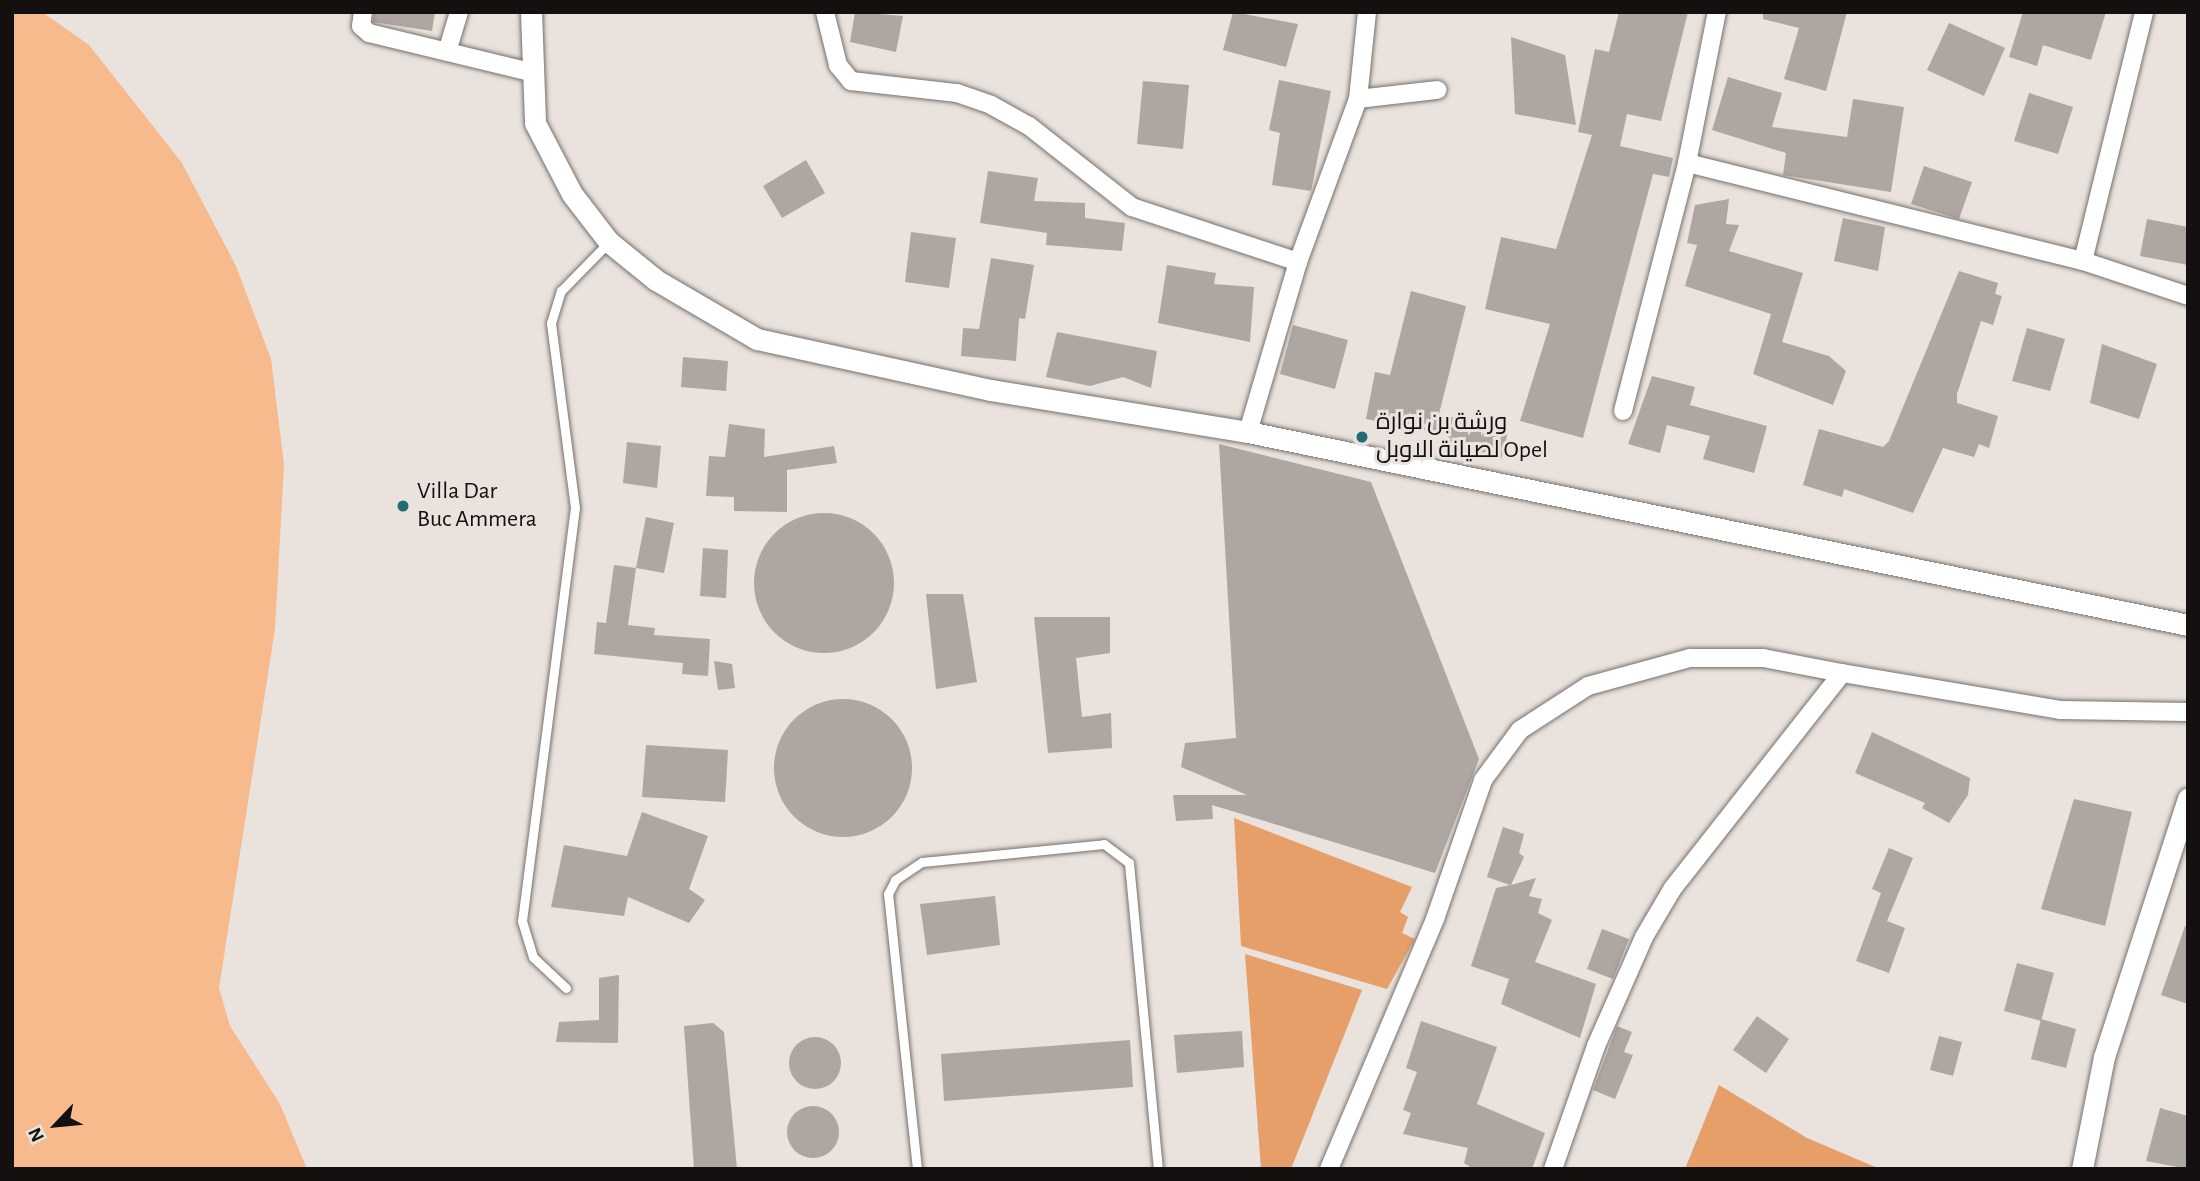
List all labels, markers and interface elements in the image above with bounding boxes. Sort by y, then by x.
place label: ورشة بن نوارة لصيانة الاوبل Opel [1376,409,1548,465]
marker: ورشة بن نوارة لصيانة الاوبل Opel [1354,429,1370,445]
place label: Villa Dar Buc Ammera [417,478,537,534]
marker: Villa Dar Buc Ammera [395,498,411,514]
north arrow [21,1090,91,1160]
text: N [25,1124,48,1145]

